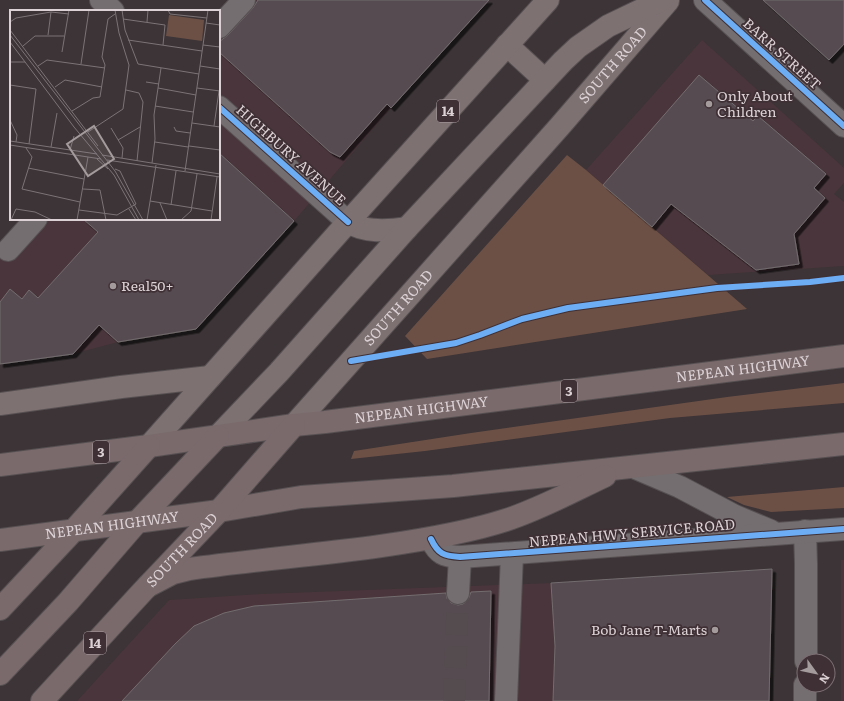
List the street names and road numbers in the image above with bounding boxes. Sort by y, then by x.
street label: BARR STREET [739,13,826,94]
street label: SOUTH ROAD [573,21,651,107]
street label: HIGHBURY AVENUE [232,99,351,209]
road number: 14 [437,100,459,122]
street label: SOUTH ROAD [358,264,437,350]
street label: NEPEAN HIGHWAY [674,349,811,386]
road number: 3 [561,380,577,402]
street label: NEPEAN HIGHWAY [353,390,489,427]
road number: 3 [93,441,109,463]
street label: NEPEAN HIGHWAY [44,505,180,543]
street label: SOUTH ROAD [141,507,222,591]
street label: NEPEAN HWY SERVICE ROAD [528,513,736,551]
road number: 14 [84,632,106,654]

